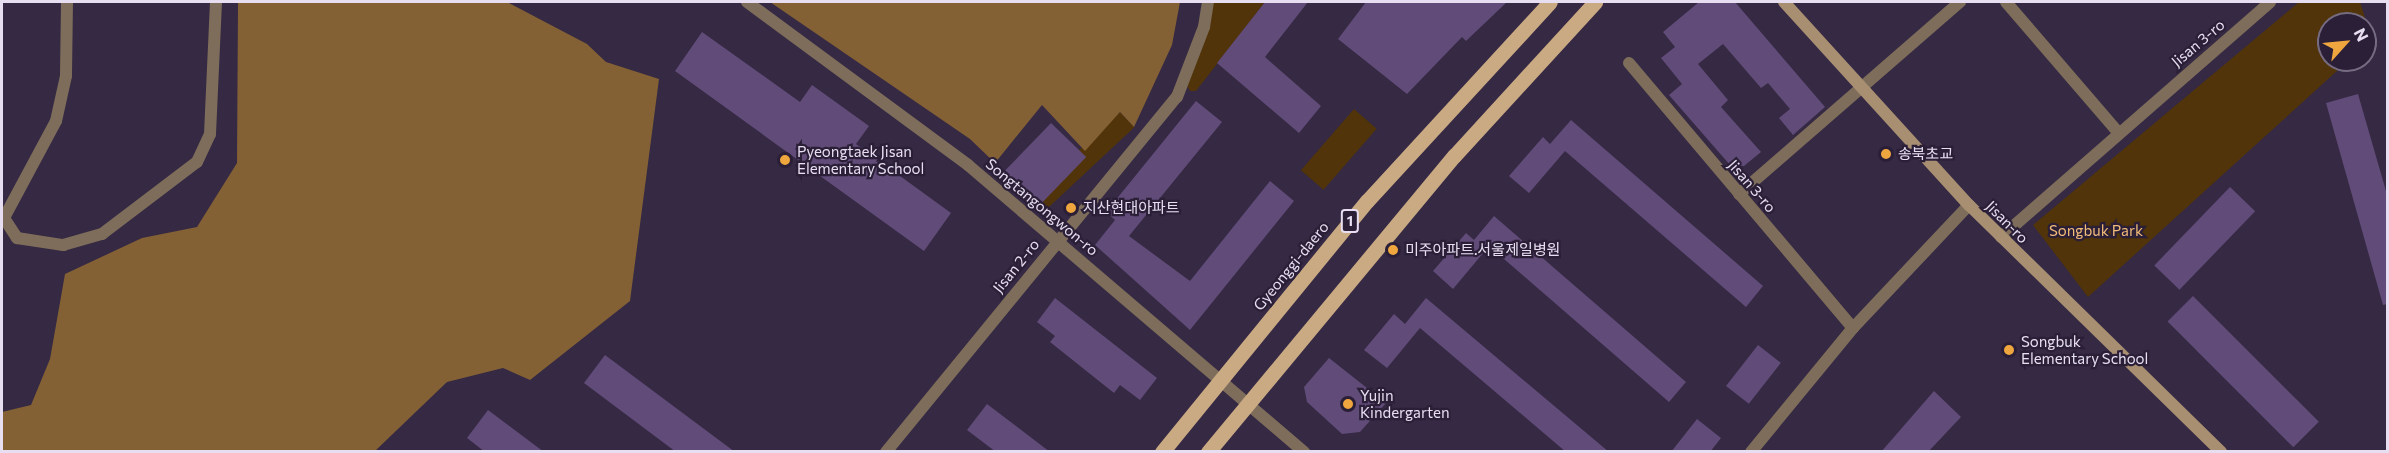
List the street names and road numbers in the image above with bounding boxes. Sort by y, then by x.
street label: Jisan 3-ro [2168,16,2228,70]
street label: Songtangongwon-ro [982,155,1102,259]
street label: Jisan 3-ro [1724,156,1780,216]
street label: Jisan-ro [1982,197,2032,247]
road number: 1 [1340,210,1360,232]
street label: Gyeonggi-daero [1250,218,1332,314]
street label: Jisan 2-ro [989,236,1043,296]

